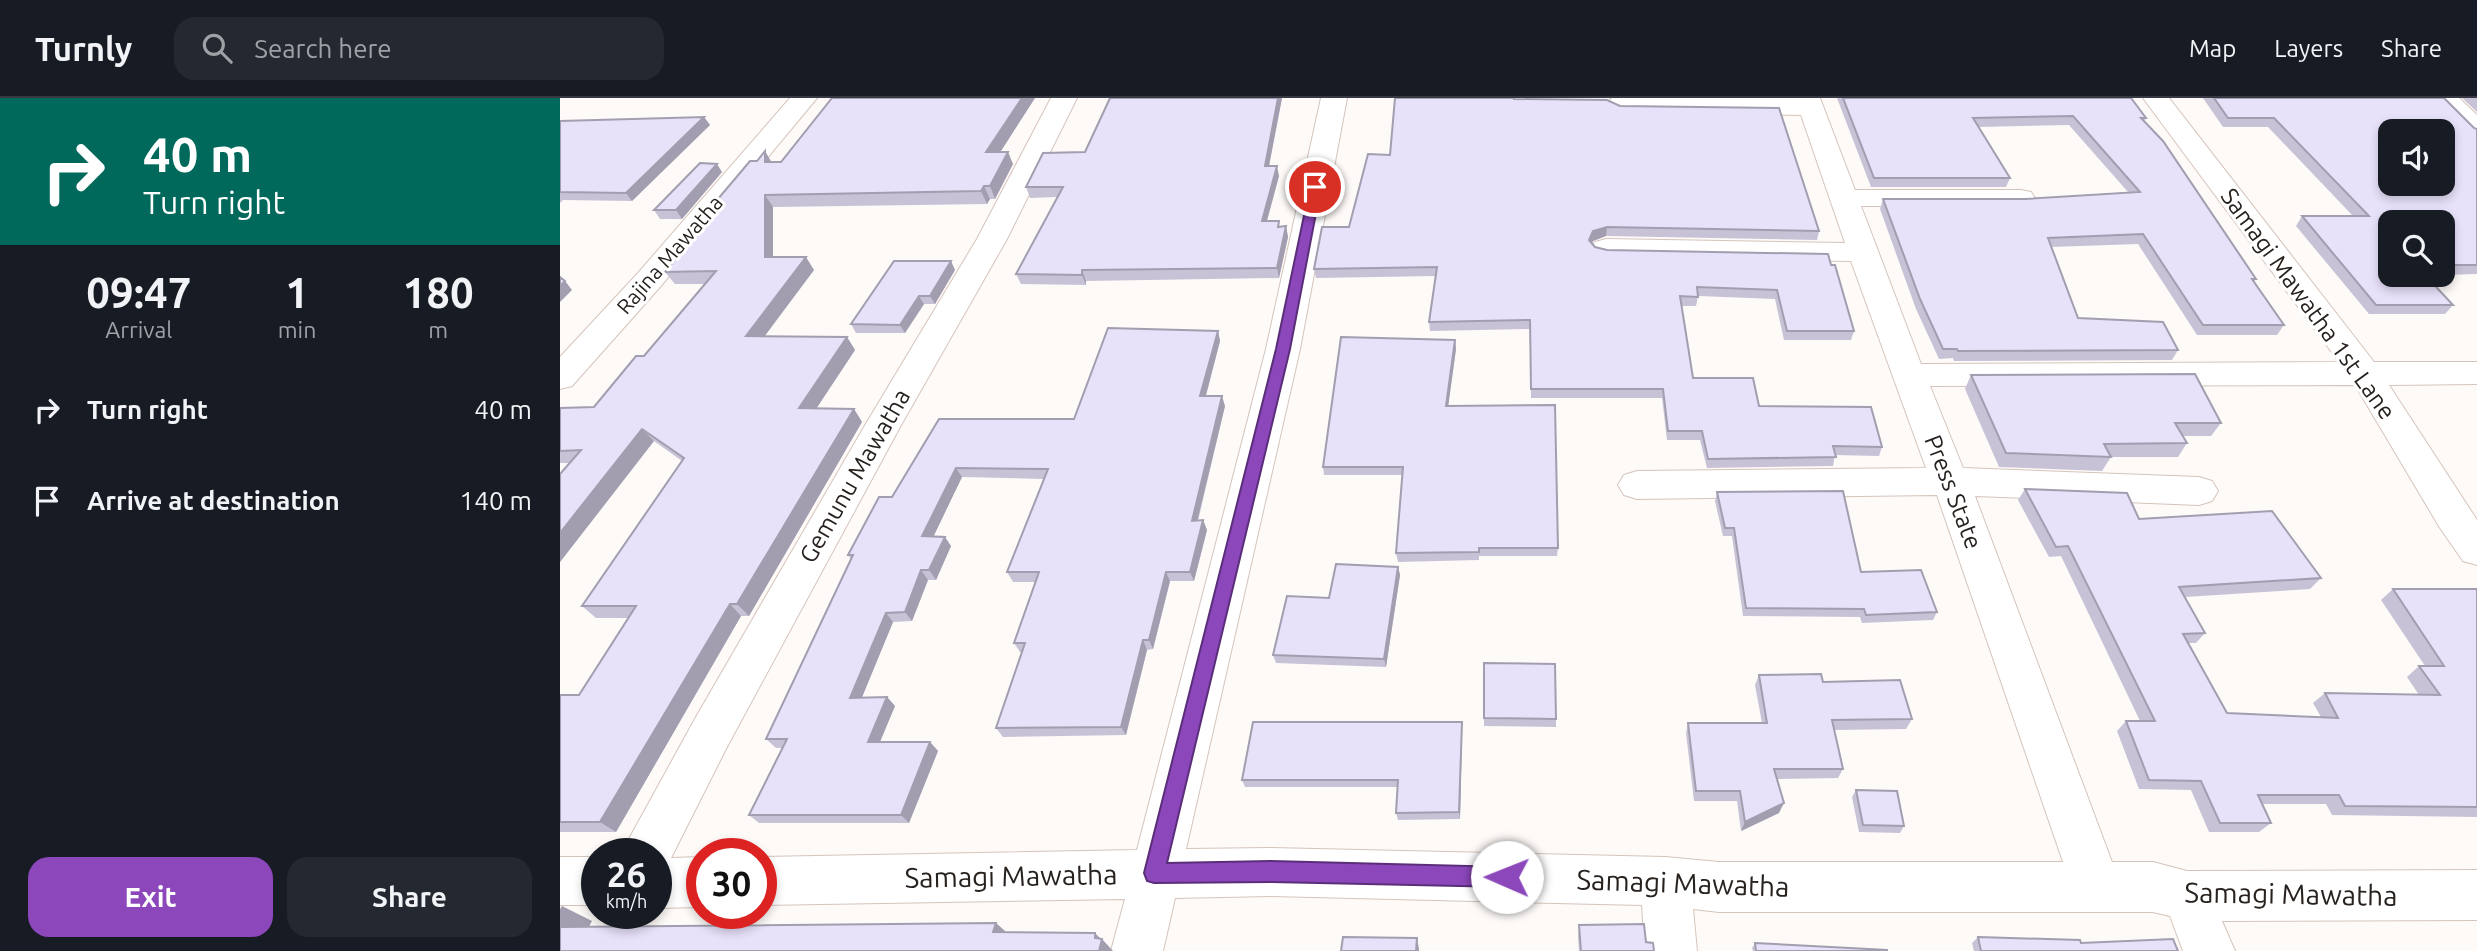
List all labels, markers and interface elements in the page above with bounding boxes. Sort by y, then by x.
search box [174,17,664,80]
icon: search [198,29,236,67]
text: Turnly [35,30,132,67]
text: Search here [254,34,392,63]
text: Map [2189,35,2236,62]
text: Layers [2274,35,2343,62]
text: Share [2381,35,2442,62]
map controls [2378,119,2455,287]
button: sound [2378,119,2455,196]
icon: right [28,126,119,217]
text: 40 m [143,126,252,181]
pin [1285,157,1345,217]
icon: arrive [1296,168,1334,206]
street label: Samagi Mawatha 1st Lane [2216,183,2401,424]
text: Turn right [143,184,285,220]
street label: Rajina Mawatha [611,190,727,318]
button: search [2378,210,2455,287]
text: 09:47 [86,269,191,316]
text: 1 [285,269,309,316]
text: 180 [403,269,474,316]
text: Arrival [105,317,172,342]
text: min [278,317,316,342]
text: m [428,317,448,342]
street label: Gemunu Mawatha [794,384,915,567]
icon: right [28,391,66,429]
text: Turn right [87,395,208,424]
text: 40 m [474,395,532,424]
street label: Press State [1919,431,1988,553]
icon: arrive [28,482,66,520]
text: Arrive at destination [87,486,340,515]
text: 140 m [460,486,532,515]
speed limit sign: 30 [686,838,777,929]
position arrow [1470,840,1544,914]
text: 26 [607,854,646,894]
button: Exit [28,857,273,937]
button: Share [287,857,532,937]
street label: Samagi Mawatha [904,858,1118,893]
street label: Samagi Mawatha [1576,863,1790,902]
street label: Samagi Mawatha [2184,876,2398,911]
text: km/h [606,891,647,911]

